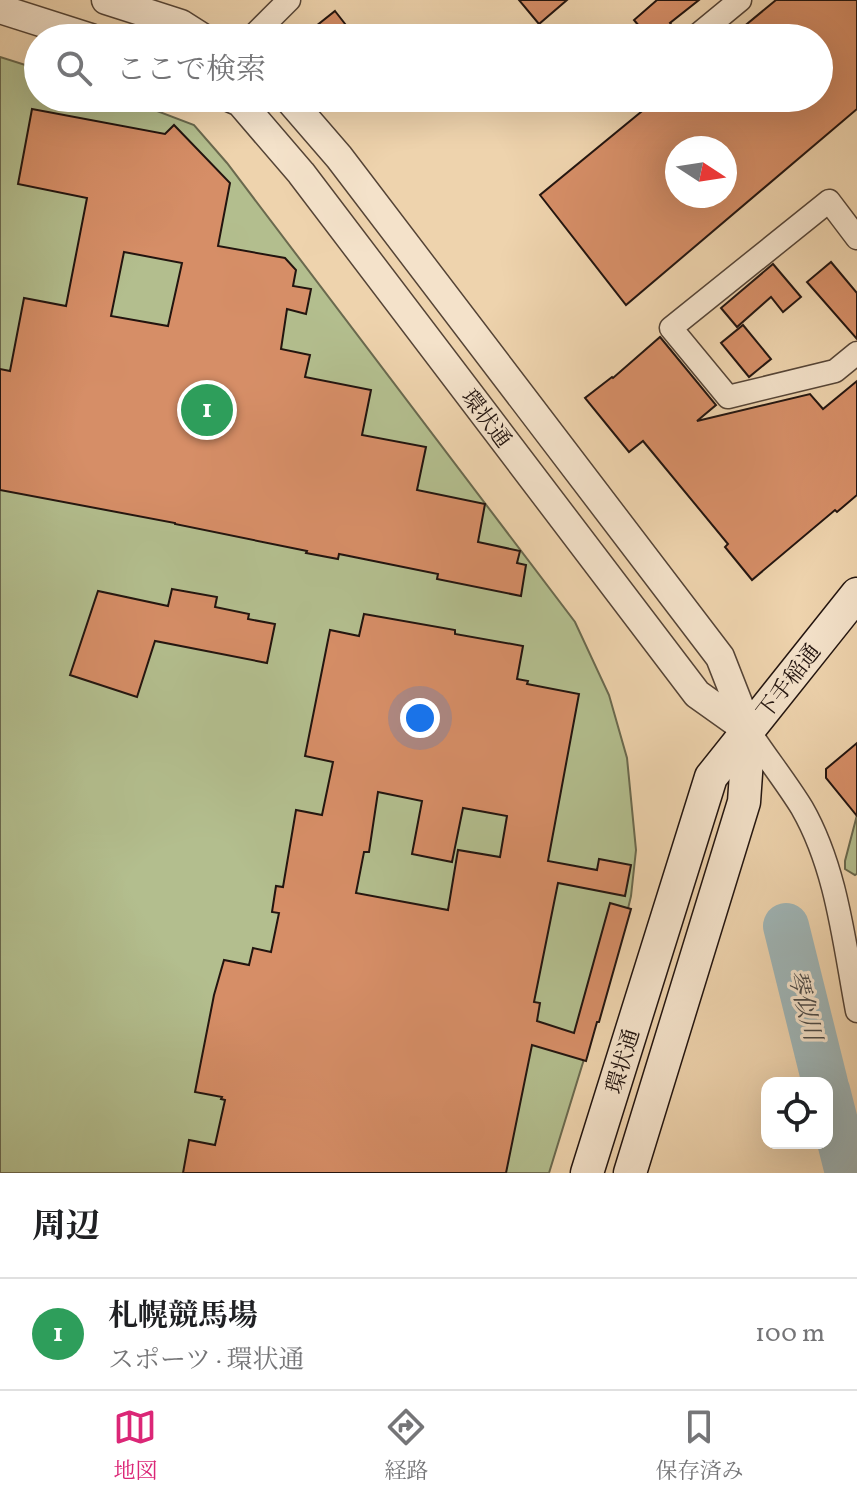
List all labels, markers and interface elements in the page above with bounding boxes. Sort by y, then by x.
search box [24,24,833,112]
icon: search [52,46,96,90]
text: ここで検索 [116,50,266,92]
north arrow [665,136,737,208]
pin: 1 [181,380,233,440]
street label: 環状通 [453,384,517,455]
street label: 下手稲通 [751,638,829,727]
your location [400,698,440,738]
water label: 琴似川 [778,966,829,1047]
street label: 環状通 [600,1026,649,1098]
map controls [761,1077,833,1149]
button: locate [761,1077,833,1149]
text: 周辺 [32,1205,100,1252]
text: 札幌競馬場 [108,1296,258,1338]
text: 1 [53,1316,63,1352]
text: 100 m [755,1316,825,1352]
text: スポーツ · 環状通 [108,1343,304,1379]
tab: 地図 [113,1405,158,1488]
tab: 経路 [384,1405,429,1488]
tab: 保存済み [655,1405,744,1488]

